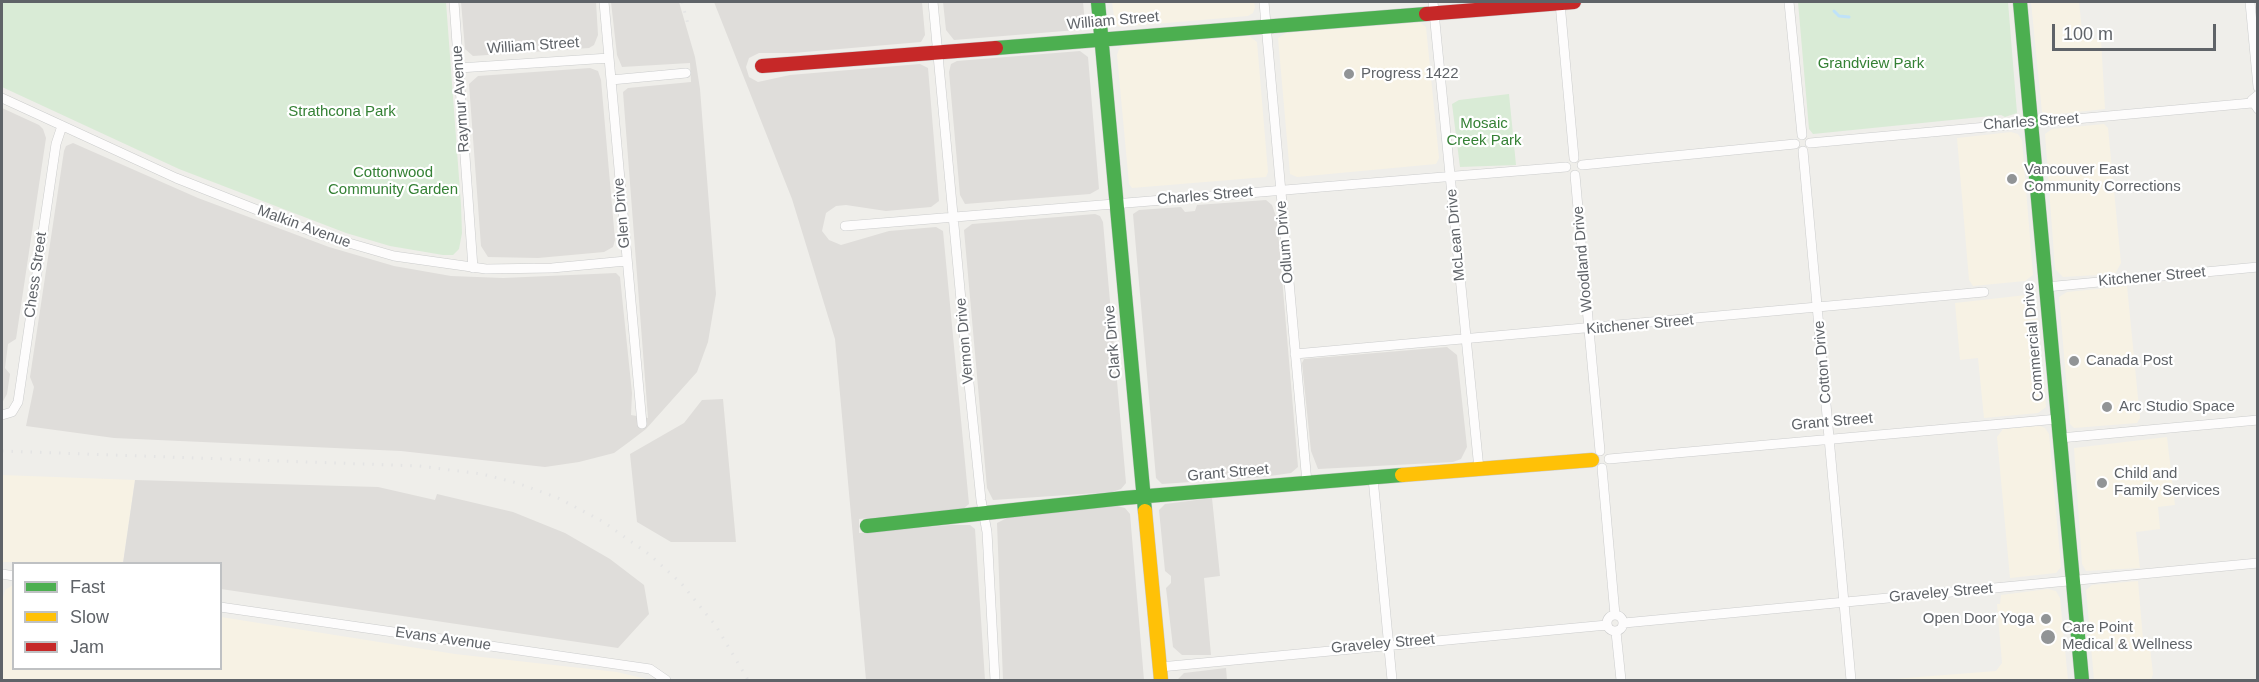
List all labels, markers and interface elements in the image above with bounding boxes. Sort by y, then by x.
street label: William Street [1066,8,1160,34]
scale bar [2055,12,2218,50]
text: 100 m [2063,24,2113,44]
street label: William Street [486,34,580,58]
street label: Raymur Avenue [448,45,474,153]
park label: Grandview Park [1818,55,1924,73]
place label: Progress 1422 [1361,65,1459,83]
marker: Progress 1422 [1342,67,1356,81]
park label: Strathcona Park [288,103,396,121]
street label: Charles Street [1983,110,2079,134]
park label: Mosaic Creek Park [1446,115,1522,150]
place label: Vancouver East Community Corrections [2024,161,2181,196]
park label: Cottonwood Community Garden [328,164,458,199]
marker: Vancouver East Community Corrections [2005,172,2019,186]
street label: Glen Drive [610,177,634,249]
street label: Charles Street [1156,183,1254,209]
street label: McLean Drive [1443,188,1469,282]
street label: Odlum Drive [1272,200,1298,284]
street label: Malkin Avenue [255,202,353,252]
street label: Woodland Drive [1569,205,1597,313]
street label: Chess Street [21,231,51,319]
street label: Kitchener Street [2098,263,2206,291]
street label: Commercial Drive [2020,282,2048,402]
street label: Vernon Drive [952,297,978,385]
street label: Clark Drive [1101,304,1125,380]
street label: Kitchener Street [1586,311,1694,339]
street label: Cotton Drive [1810,320,1836,404]
place label: Canada Post [2086,352,2173,370]
marker: Canada Post [2067,354,2081,368]
place label: Arc Studio Space [2119,398,2235,416]
marker: Arc Studio Space [2100,400,2114,414]
street label: Grant Street [1791,409,1873,435]
street label: Grant Street [1187,460,1269,486]
place label: Child and Family Services [2114,465,2220,500]
marker: Child and Family Services [2095,476,2109,490]
legend [12,562,222,670]
text: Fast [70,577,105,597]
street label: Graveley Street [1888,579,1994,607]
text: Slow [70,607,109,627]
place label: Open Door Yoga [1923,610,2034,628]
marker: Open Door Yoga [2039,612,2053,626]
place label: Care Point Medical & Wellness [2062,619,2193,654]
street label: Evans Avenue [394,623,492,655]
marker: Care Point Medical & Wellness [2039,628,2057,646]
street label: Graveley Street [1330,630,1436,658]
text: Jam [70,637,104,657]

